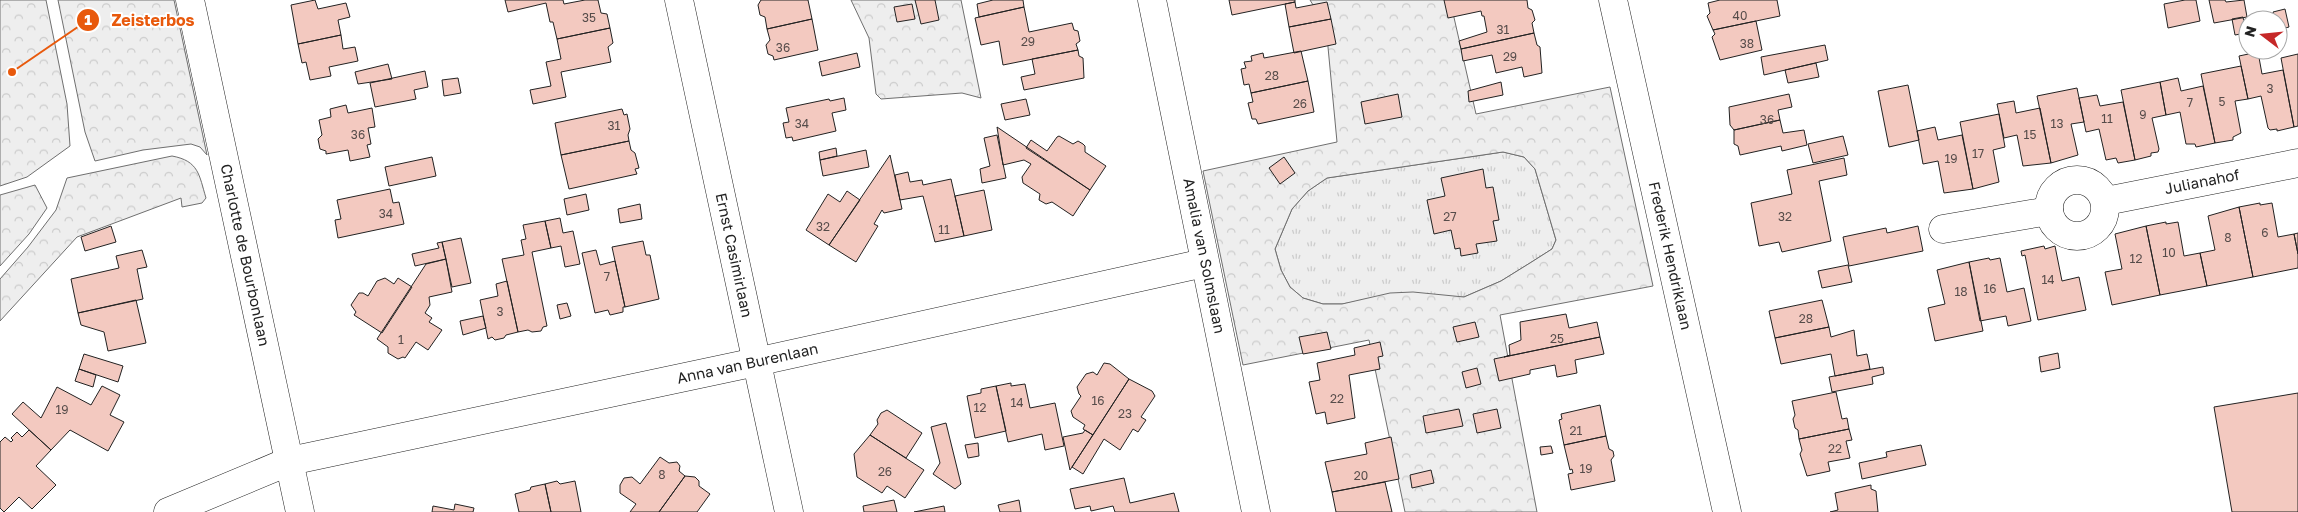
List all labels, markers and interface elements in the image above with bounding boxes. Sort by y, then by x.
callout: Zeisterbos [76,5,204,36]
house number: 40 [1733,8,1747,23]
text: 1 [84,10,92,28]
text: Zeisterbos [111,10,195,30]
house number: 35 [582,10,596,25]
north arrow [2238,10,2288,60]
house number: 31 [1497,22,1510,37]
text: N [2240,24,2260,39]
house number: 29 [1021,34,1035,49]
house number: 38 [1740,36,1754,51]
house number: 36 [776,40,790,55]
house number: 29 [1503,49,1517,64]
house number: 28 [1265,68,1279,83]
house number: 3 [2266,81,2274,96]
house number: 5 [2219,94,2226,109]
house number: 7 [2187,95,2193,110]
house number: 26 [1293,96,1307,111]
house number: 9 [2139,107,2147,122]
house number: 11 [2101,111,2113,126]
house number: 36 [1760,112,1774,127]
house number: 34 [795,116,809,131]
house number: 13 [2051,116,2063,131]
house number: 31 [608,118,621,133]
house number: 36 [351,127,365,142]
house number: 15 [2024,127,2036,142]
house number: 17 [1972,146,1984,161]
house number: 19 [1944,151,1958,166]
street label: Charlotte de Bourbonlaan [217,162,274,348]
street label: Julianahof [2163,165,2241,197]
street label: Amalia van Solmslaan [1180,176,1229,335]
street label: Frederik Hendriklaan [1646,180,1696,331]
street label: Ernst Casimirlaan [713,191,757,319]
house number: 34 [379,206,393,221]
house number: 27 [1443,209,1457,224]
house number: 32 [1778,209,1792,224]
house number: 32 [816,219,830,234]
house number: 11 [938,222,950,237]
house number: 6 [2261,225,2269,240]
house number: 8 [2224,230,2232,245]
house number: 10 [2162,245,2176,260]
house number: 12 [2130,251,2142,266]
house number: 7 [604,269,610,284]
house number: 14 [2041,272,2055,287]
house number: 16 [1983,281,1997,296]
house number: 18 [1954,284,1968,299]
house number: 3 [496,304,504,319]
house number: 28 [1799,311,1813,326]
house number: 25 [1550,331,1564,346]
house number: 1 [398,332,404,347]
street label: Anna van Burenlaan [675,339,820,387]
house number: 22 [1330,391,1344,406]
house number: 16 [1091,393,1105,408]
house number: 14 [1010,395,1024,410]
house number: 12 [974,400,986,415]
house number: 19 [55,402,69,417]
house number: 23 [1118,406,1132,421]
house number: 21 [1570,423,1583,438]
house number: 22 [1828,441,1842,456]
house number: 19 [1579,461,1593,476]
house number: 26 [878,464,892,479]
house number: 8 [658,467,666,482]
house number: 20 [1354,468,1368,483]

